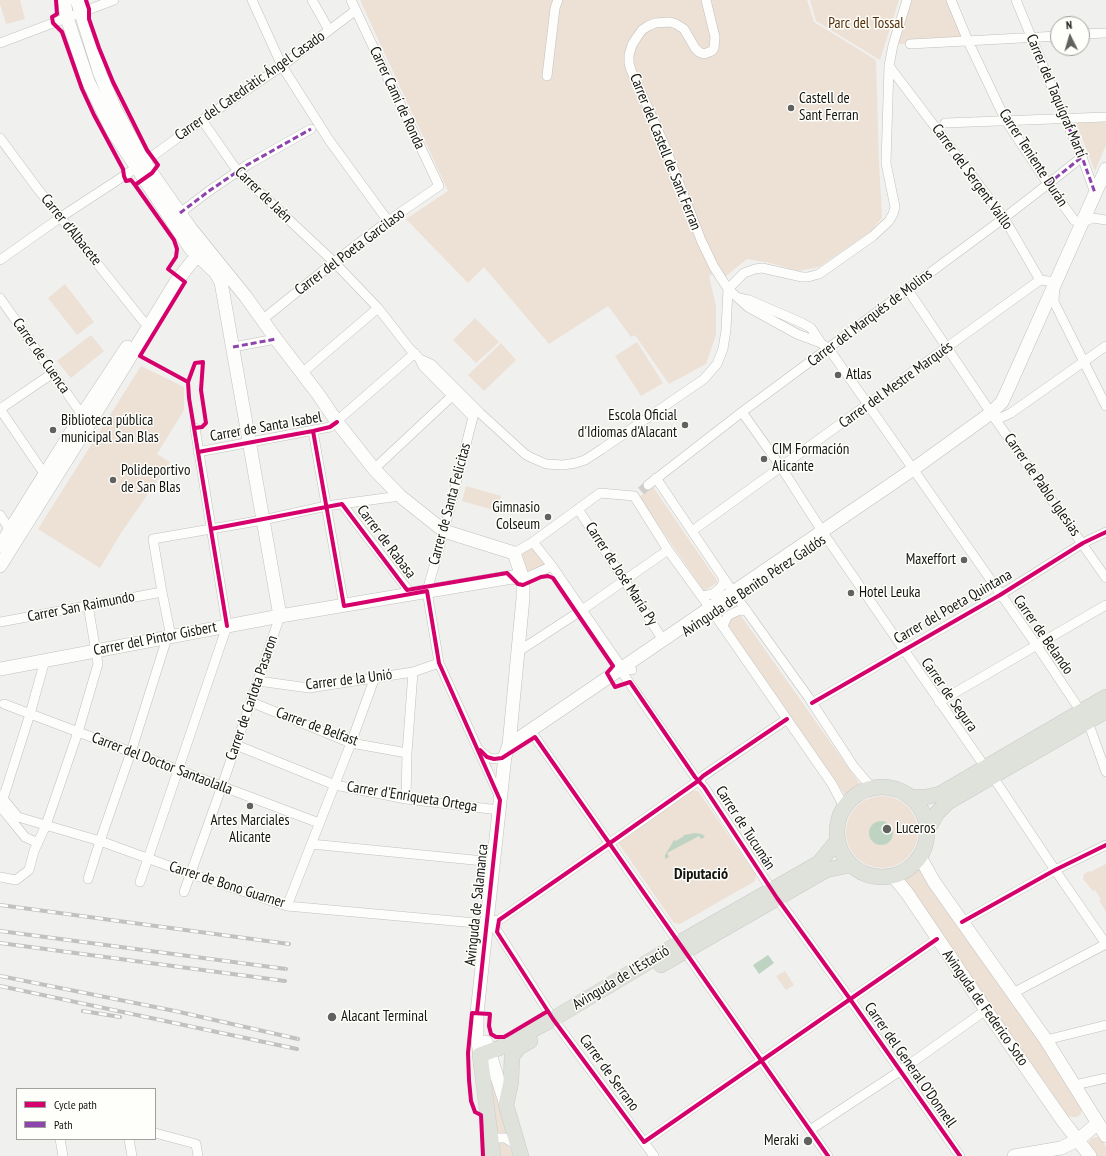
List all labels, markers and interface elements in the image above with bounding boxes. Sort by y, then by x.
park label: Parc del Tossal [828,15,904,33]
north arrow [1050,16,1090,56]
text: N [1065,18,1073,32]
street label: Carrer del Catedràtic Ángel Casado [172,27,328,145]
street label: Carrer del Taquígraf Martí [1022,32,1090,160]
street label: Carrer Camí de Ronda [365,44,429,152]
street label: Carrer del Castell de Sant Ferran [625,71,705,233]
place label: Castell de Sant Ferran [799,90,859,125]
marker: Castell de Sant Ferran [786,103,796,113]
street label: Carrer Teniente Durán [995,106,1071,210]
street label: Carrer del Sergent Vaillo [928,121,1016,233]
street label: Carrer de Jaén [231,163,295,227]
street label: Carrer d'Albacete [37,191,105,269]
street label: Carrer del Poeta Garcilaso [291,205,409,299]
street label: Carrer del Marqués de Molins [804,265,936,371]
street label: Carrer de Cuenca [9,315,73,397]
street label: Carrer del Mestre Marqués [836,338,956,432]
place label: Atlas [846,366,872,384]
marker: Atlas [833,370,843,380]
place label: Escola Oficial d'Idiomas d'Alacant [578,407,677,442]
street label: Carrer de Santa Isabel [209,408,323,446]
place label: Biblioteca pública municipal San Blas [61,412,159,447]
marker: Escola Oficial d'Idiomas d'Alacant [680,420,690,430]
marker: Biblioteca pública municipal San Blas [48,425,58,435]
street label: Carrer de Pablo Iglesias [1000,430,1084,540]
street label: Carrer de Santa Felicitas [425,441,475,567]
place label: CIM Formación Alicante [772,441,849,476]
marker: CIM Formación Alicante [759,454,769,464]
place label: Polideportivo de San Blas [121,462,190,497]
marker: Polideportivo de San Blas [108,475,118,485]
place label: Gimnasio Colseum [492,499,540,534]
street label: Carrer de Rabasa [353,502,419,582]
marker: Gimnasio Colseum [543,512,553,522]
street label: Carrer de José María Py [581,519,661,629]
street label: Avinguda de Benito Pérez Galdós [679,531,829,641]
place label: Maxeffort [906,551,956,569]
marker: Maxeffort [959,555,969,565]
street label: Carrer del Poeta Quintana [891,566,1015,648]
place label: Hotel Leuka [859,584,920,602]
street label: Carrer San Raimundo [26,588,136,626]
marker: Hotel Leuka [846,588,856,598]
street label: Carrer de Belando [1009,592,1077,678]
street label: Carrer del Pintor Gisbert [92,618,218,660]
street label: Carrer de Carlota Pasaron [222,633,282,763]
street label: Carrer de Segura [917,655,981,735]
street label: Carrer de la Unió [305,666,393,694]
street label: Carrer de Belfast [273,704,361,750]
street label: Carrer del Doctor Santaolalla [89,729,235,799]
street label: Carrer d'Enriqueta Ortega [346,778,478,816]
street label: Carrer de Tucumán [711,783,779,873]
marker: Artes Marciales Alicante [245,801,255,811]
place label: Artes Marciales Alicante [210,812,290,847]
place label: Luceros [896,820,935,838]
marker: Luceros [881,823,893,835]
street label: Avinguda de Salamanca [462,843,492,967]
street label: Carrer de Bono Guarner [167,858,287,912]
district label: Diputació [674,864,728,884]
street label: Avinguda de l'Estació [569,942,673,1014]
street label: Avinguda de Federico Soto [938,947,1032,1069]
street label: Carrer del General O'Donnell [860,999,960,1131]
place label: Alacant Terminal [341,1008,427,1026]
marker: Alacant Terminal [326,1011,338,1023]
street label: Carrer de Serrano [575,1031,643,1115]
legend [16,1088,156,1140]
text: Cycle path [54,1097,97,1112]
text: Path [54,1117,72,1132]
place label: Meraki [764,1132,799,1150]
marker: Meraki [802,1135,814,1147]

